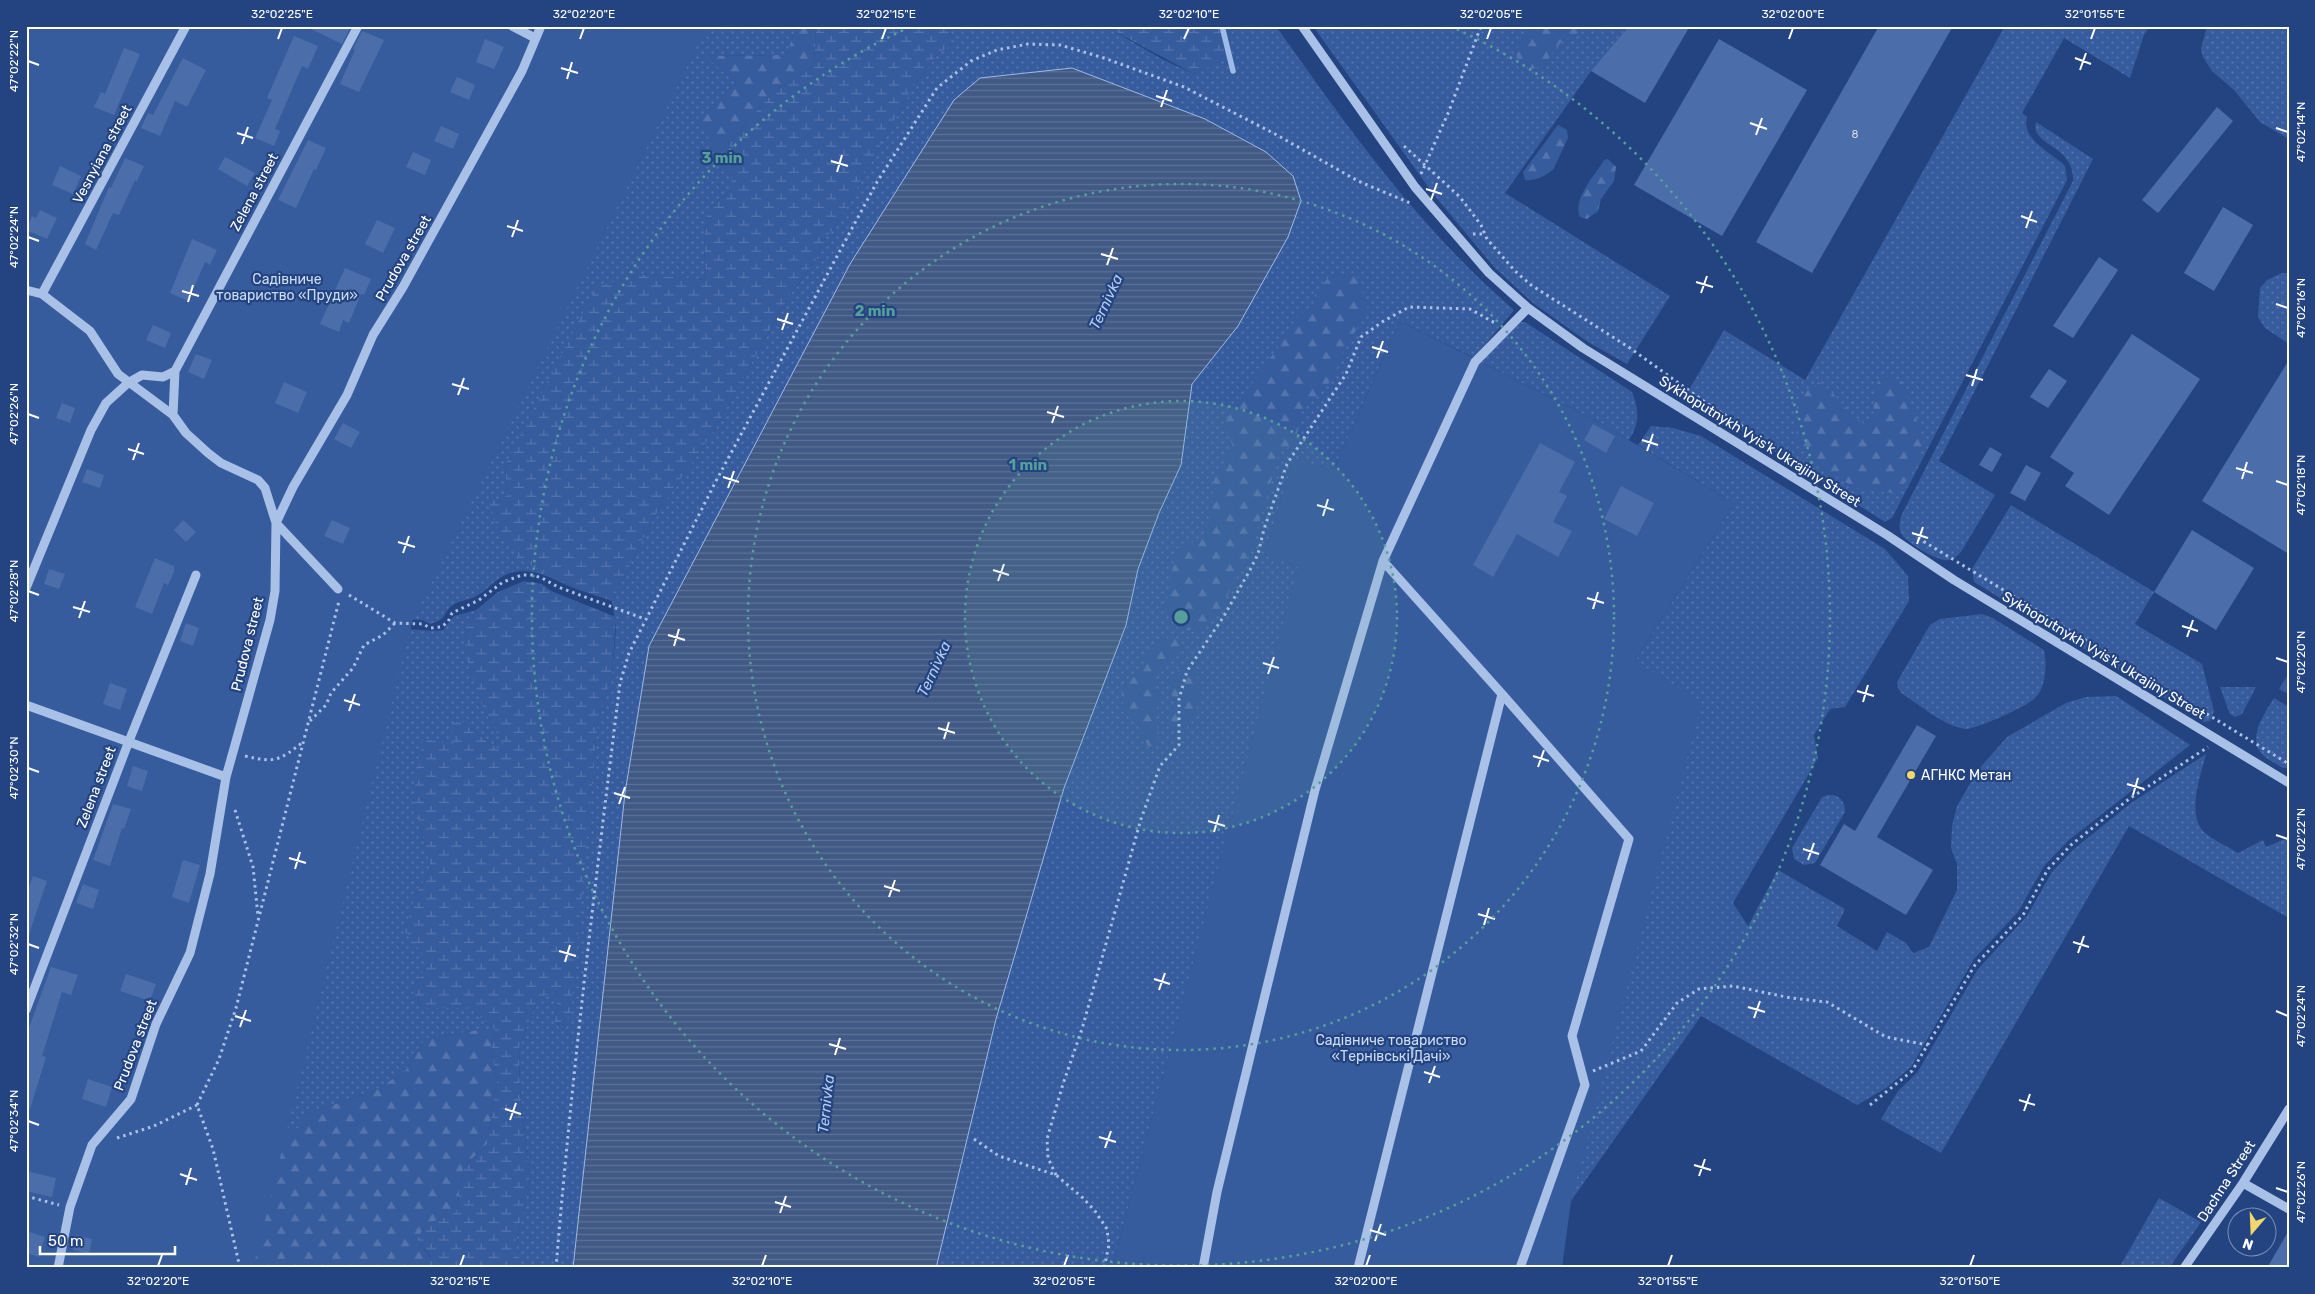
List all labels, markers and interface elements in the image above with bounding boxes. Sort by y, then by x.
text: 32°02'25"E [251,7,313,21]
text: 32°02'20"E [553,7,615,21]
text: 32°02'15"E [856,7,916,21]
text: 32°02'10"E [1159,7,1219,21]
text: 32°02'05"E [1460,7,1522,21]
text: 32°02'00"E [1761,7,1825,21]
text: 32°01'55"E [2065,7,2125,21]
text: 47°02'22"N [7,30,21,92]
street label: Vesnyiana street [69,102,136,206]
text: 47°02'14"N [2294,102,2308,162]
house number: 8 [1852,128,1859,141]
text: 3 min [702,149,742,167]
street label: Zelena street [227,150,282,234]
text: 47°02'24"N [7,206,21,268]
street label: Prudova street [372,212,435,304]
park label: Садівниче товариство «Пруди» [216,271,358,304]
water label: Ternivka [1085,271,1127,333]
text: 47°02'16"N [2294,278,2308,338]
text: 2 min [855,302,895,320]
street label: Sykhoputnykh Vyis'k Ukrajiny Street [1656,372,1864,511]
text: 47°02'26"N [7,383,21,445]
text: 47°02'18"N [2294,455,2308,515]
text: 1 min [1009,456,1047,474]
text: 47°02'28"N [7,560,21,622]
street label: Sykhoputnykh Vyis'k Ukrajiny Street [1999,588,2209,723]
street label: Prudova street [228,595,268,693]
centre of rings [1172,608,1190,626]
text: 47°02'20"N [2294,631,2308,693]
water label: Ternivka [913,638,955,700]
text: 47°02'30"N [7,737,21,800]
street label: Zelena street [73,744,120,830]
place label: АГНКС Метан [1921,767,2011,784]
marker: АГНКС Метан [1905,769,1917,781]
text: 47°02'22"N [2294,808,2308,870]
text: 47°02'32"N [7,913,21,975]
text: 47°02'24"N [2294,985,2308,1047]
street label: Prudova street [110,997,161,1093]
park label: Садівниче товариство «Тернівські Дачі» [1315,1032,1467,1065]
water label: Ternivka [814,1074,838,1134]
text: 47°02'34"N [7,1090,21,1152]
street label: Dachna Street [2194,1137,2259,1225]
text: 47°02'26"N [2294,1161,2308,1223]
north arrow [2228,1206,2278,1256]
scale bar [40,1224,175,1256]
text: 50 m [48,1232,83,1250]
text: N [2240,1234,2255,1253]
text: 32°02'20"E [127,1274,189,1288]
text: 32°02'15"E [430,1274,490,1288]
text: 32°02'10"E [732,1274,792,1288]
text: 32°02'05"E [1033,1274,1095,1288]
text: 32°02'00"E [1334,1274,1398,1288]
text: 32°01'55"E [1638,1274,1698,1288]
text: 32°01'50"E [1940,1274,2000,1288]

